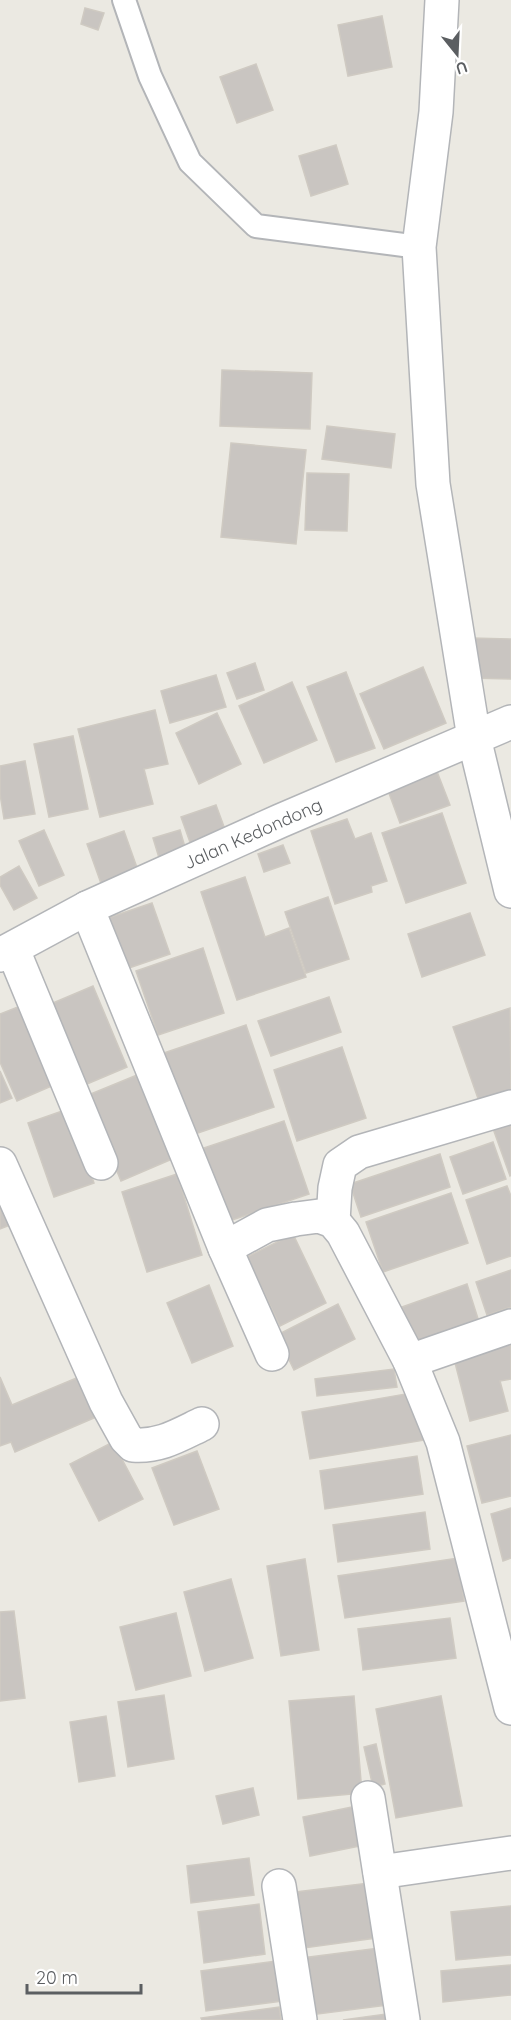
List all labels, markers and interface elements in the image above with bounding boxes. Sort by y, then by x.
north arrow [427,24,487,84]
text: U [453,57,470,80]
street label: Jalan Kedondong [180,793,326,874]
scale bar [27,1957,141,1995]
text: 20 m [36,1966,78,1989]

